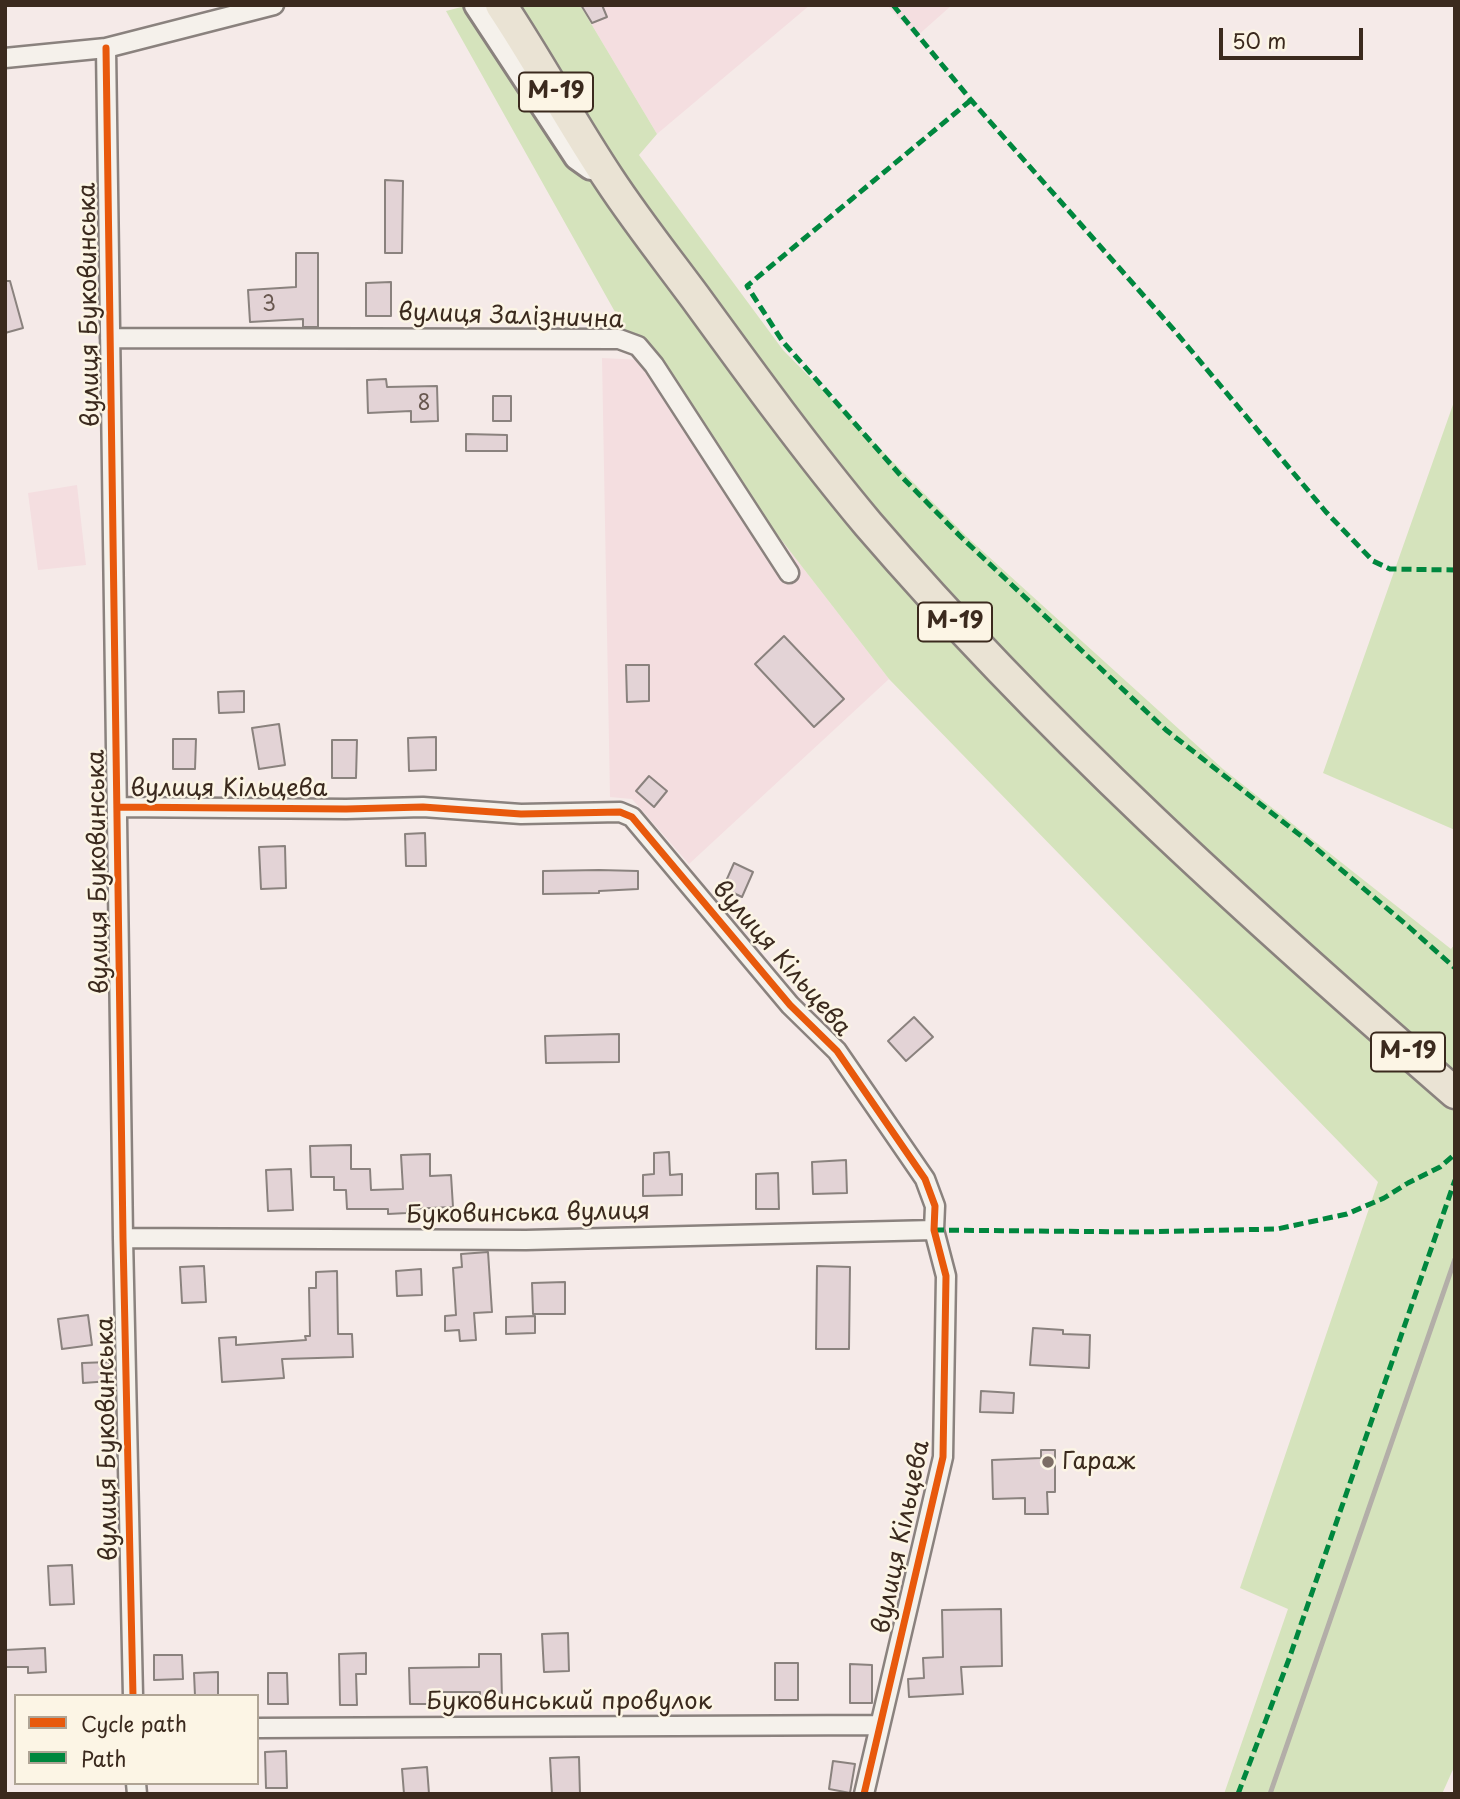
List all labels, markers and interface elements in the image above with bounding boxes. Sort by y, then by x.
scale bar [1222,14,1366,58]
text: 50 m [1232,24,1286,56]
road number: М-19 [519,72,593,111]
street label: вулиця Буковинська [73,183,107,427]
house number: 3 [262,292,276,318]
street label: вулиця Залізнична [398,299,624,335]
house number: 8 [417,391,431,417]
road number: М-19 [918,602,992,642]
street label: вулиця Буковинська [82,750,116,994]
street label: вулиця Кільцева [131,775,327,803]
street label: вулиця Кільцева [706,875,856,1043]
road number: М-19 [1371,1032,1445,1072]
street label: Буковинська вулиця [406,1197,650,1231]
street label: вулиця Буковинська [91,1317,125,1561]
street label: вулиця Кільцева [867,1438,937,1636]
place label: Гараж [1062,1448,1135,1476]
marker: Гараж [1040,1454,1056,1470]
street label: Буковинський провулок [426,1688,712,1716]
legend [14,1694,259,1785]
text: Cycle path [81,1707,187,1739]
text: Path [81,1742,126,1774]

